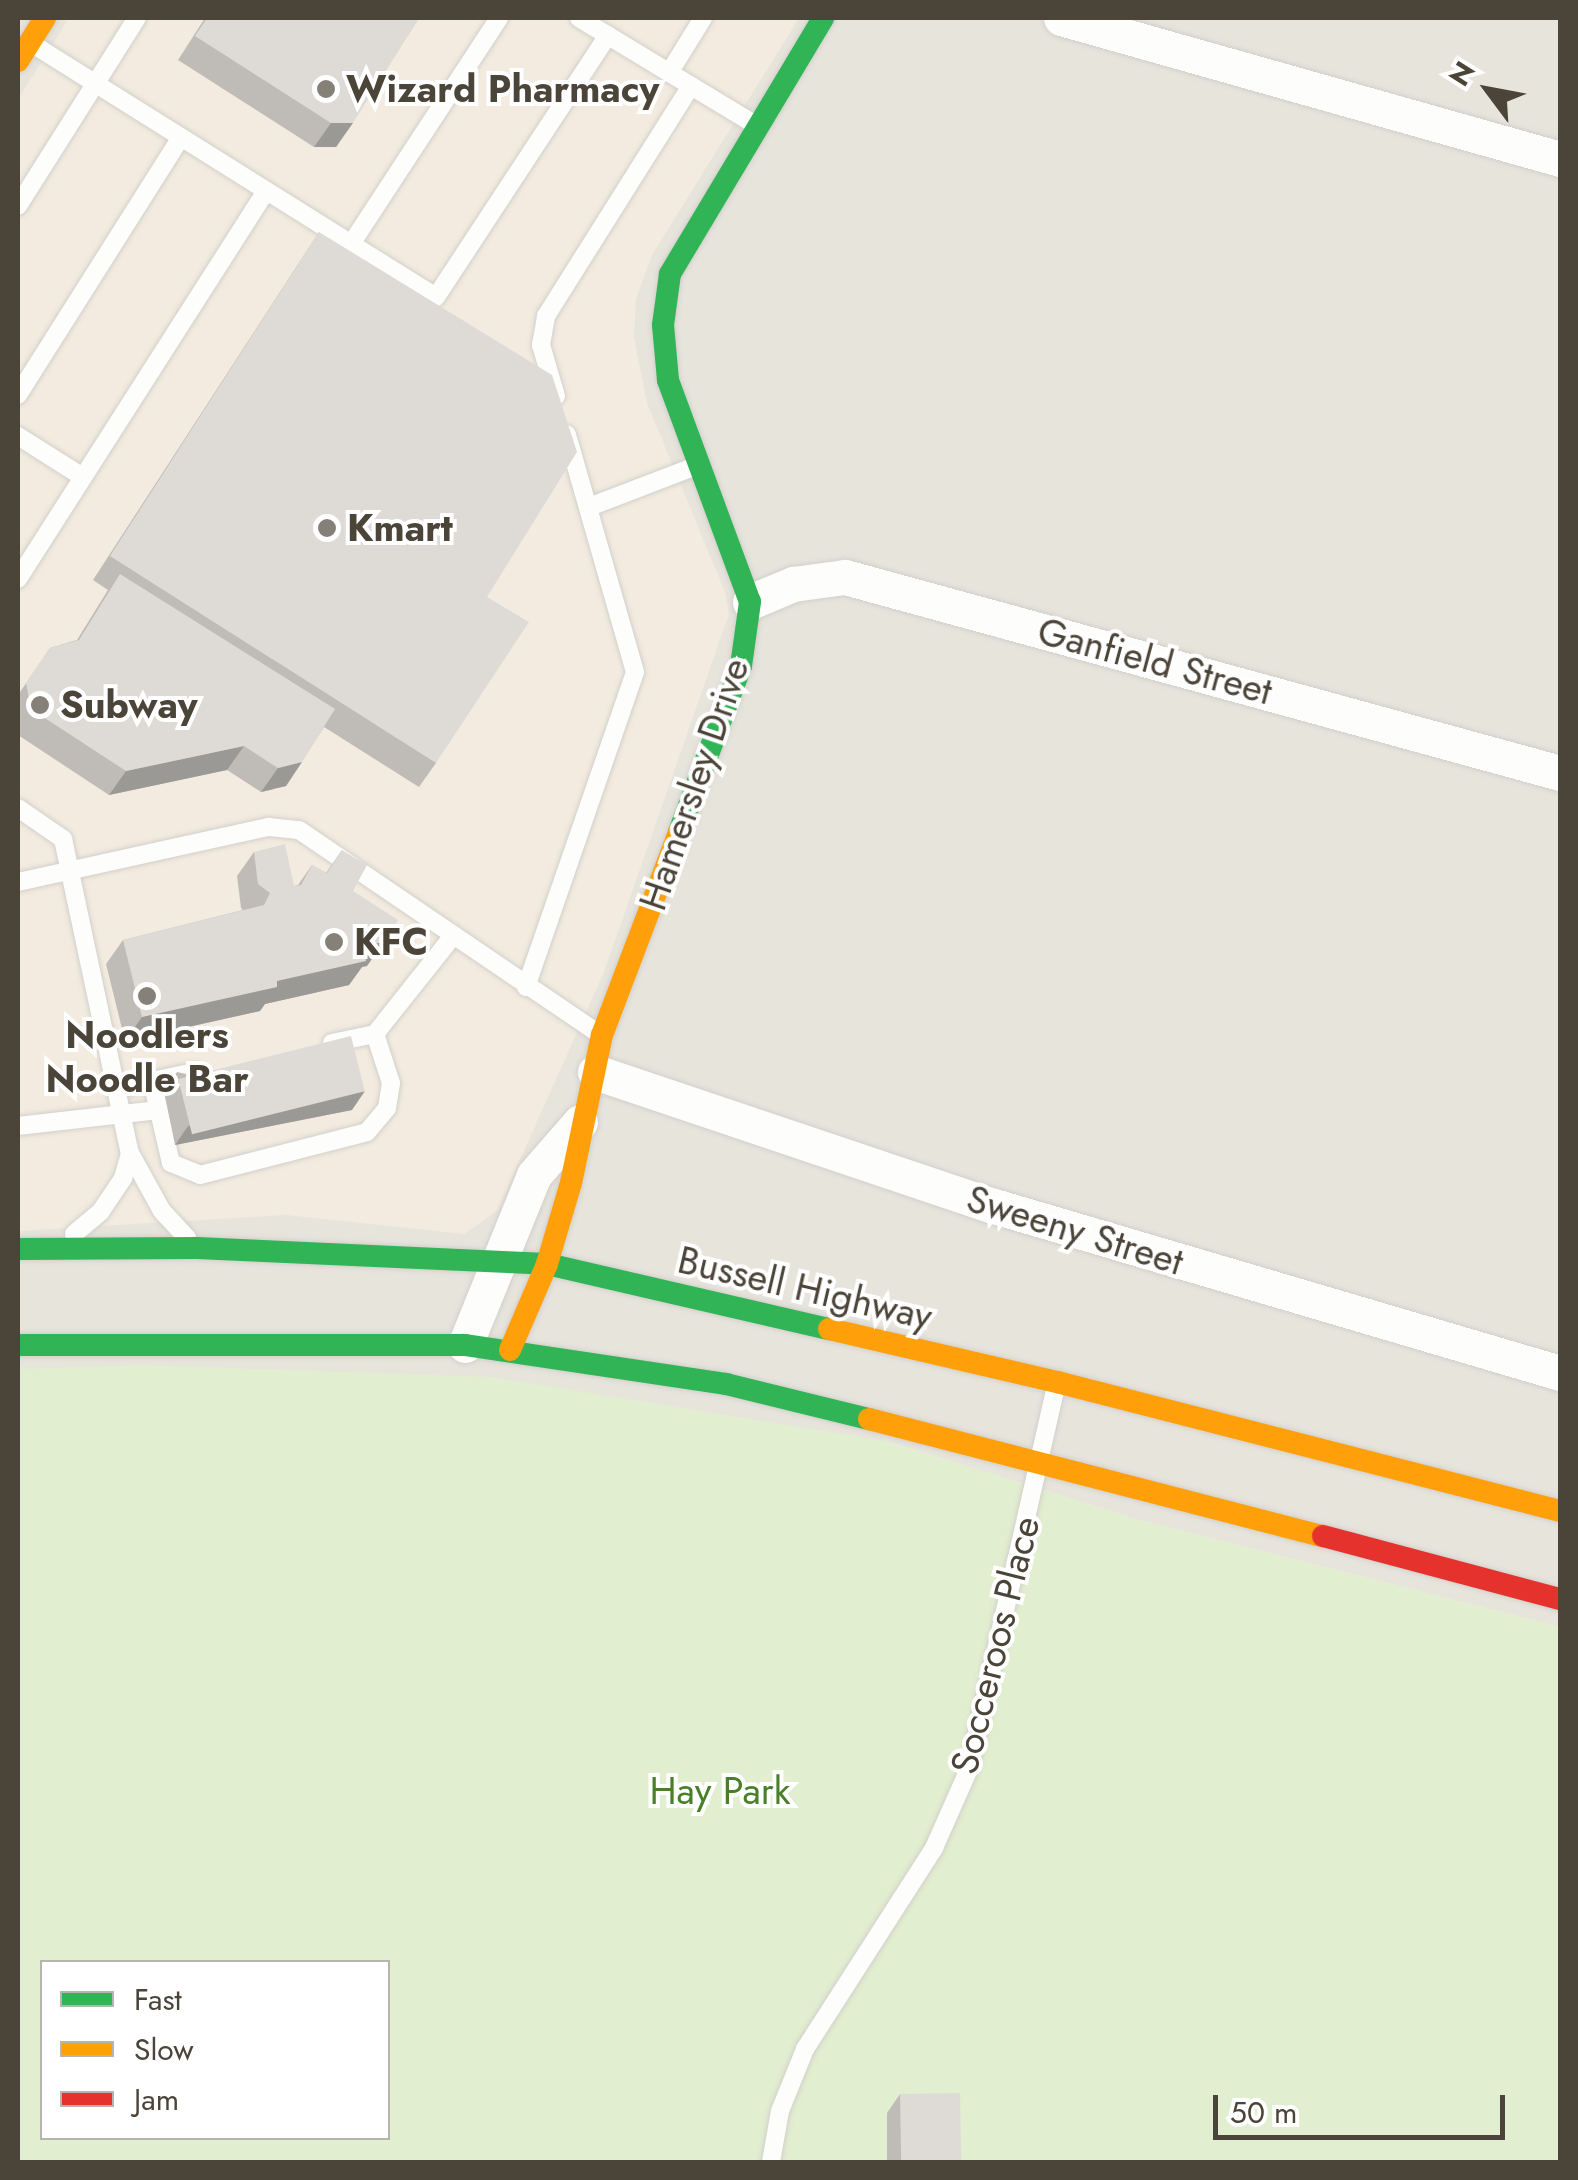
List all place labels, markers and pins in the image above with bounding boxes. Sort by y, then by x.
place label: Wizard Pharmacy [346,66,659,112]
marker: Wizard Pharmacy [315,78,337,100]
place label: Kmart [347,505,453,551]
marker: Kmart [316,517,338,539]
place label: Subway [60,682,197,728]
marker: Subway [29,694,51,716]
place label: KFC [354,919,428,965]
marker: KFC [323,931,345,953]
marker: Noodlers Noodle Bar [136,985,158,1007]
place label: Noodlers Noodle Bar [45,1012,249,1102]

